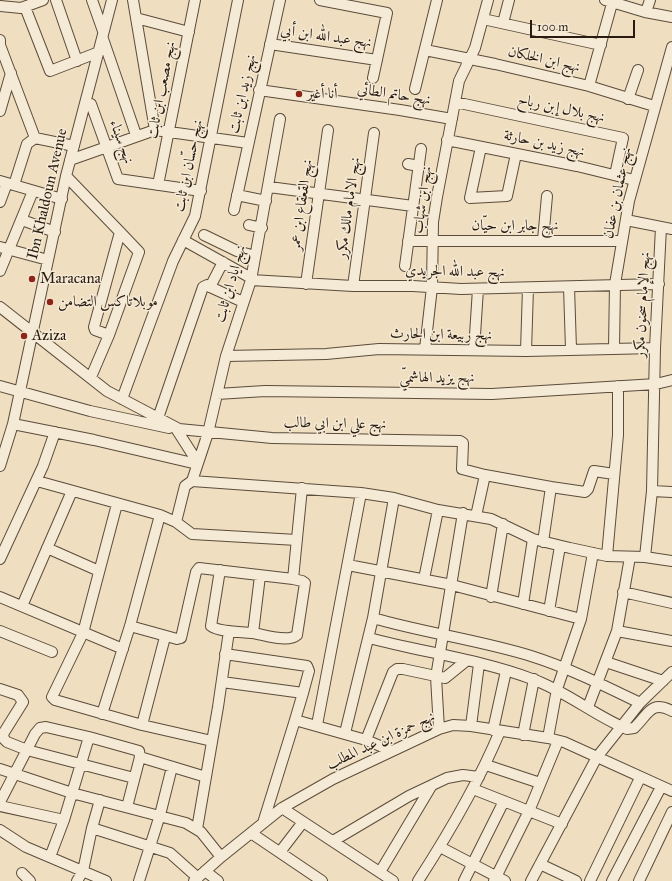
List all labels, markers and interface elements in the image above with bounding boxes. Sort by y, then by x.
scale bar [532,12,637,38]
text: 100 m [537,20,568,34]
street label: نهج عبد الله ابن أبي [279,22,373,52]
street label: نهج مصعب ابن ثابت [144,40,180,140]
street label: نهج ابن الخلكان [506,43,582,77]
street label: نهج زيد ابن ثابت [225,53,261,135]
street label: نهج حاتم الطائي [356,80,432,110]
place label: أنا أغير [307,85,338,103]
marker: أنا أغير [294,89,304,99]
street label: نهج بلال إبن رباح [516,91,606,127]
street label: نهج سيناء [105,117,137,167]
street label: نهج حسّان ابن ثابت [170,118,208,214]
street label: Ibn Khaldoun Avenue [24,127,72,261]
street label: نهج زيد بن حارثة [502,127,586,161]
street label: نهج عثمان بن عفان [600,146,636,240]
street label: نهج الامام مالك مكرر [333,156,365,260]
street label: نهج القعقاع ابن عمر [287,158,317,252]
street label: نهج ابن شهاب [409,165,437,235]
street label: نهج جابر ابن حيّان [472,217,558,235]
street label: نهج اياد ابن ثابت [211,243,251,325]
street label: نهج الإمام سحنون مكرر [631,252,655,358]
street label: نهج عبد الله الجريدي [405,262,505,282]
place label: Maracana [40,270,101,288]
marker: Maracana [27,274,37,284]
place label: موبلاتاكس التضامن [58,293,158,311]
marker: موبلاتاكس التضامن [45,297,55,307]
street label: نهج ربيعة ابن الحارث [390,325,492,345]
place label: Aziza [32,327,66,345]
marker: Aziza [19,331,29,341]
street label: نهج يزيد الهاشميّ [399,369,475,387]
street label: نهج علي ابن ابي طالب [283,414,387,434]
street label: نهج حمزة ابن عبد المطلب [324,708,438,774]

